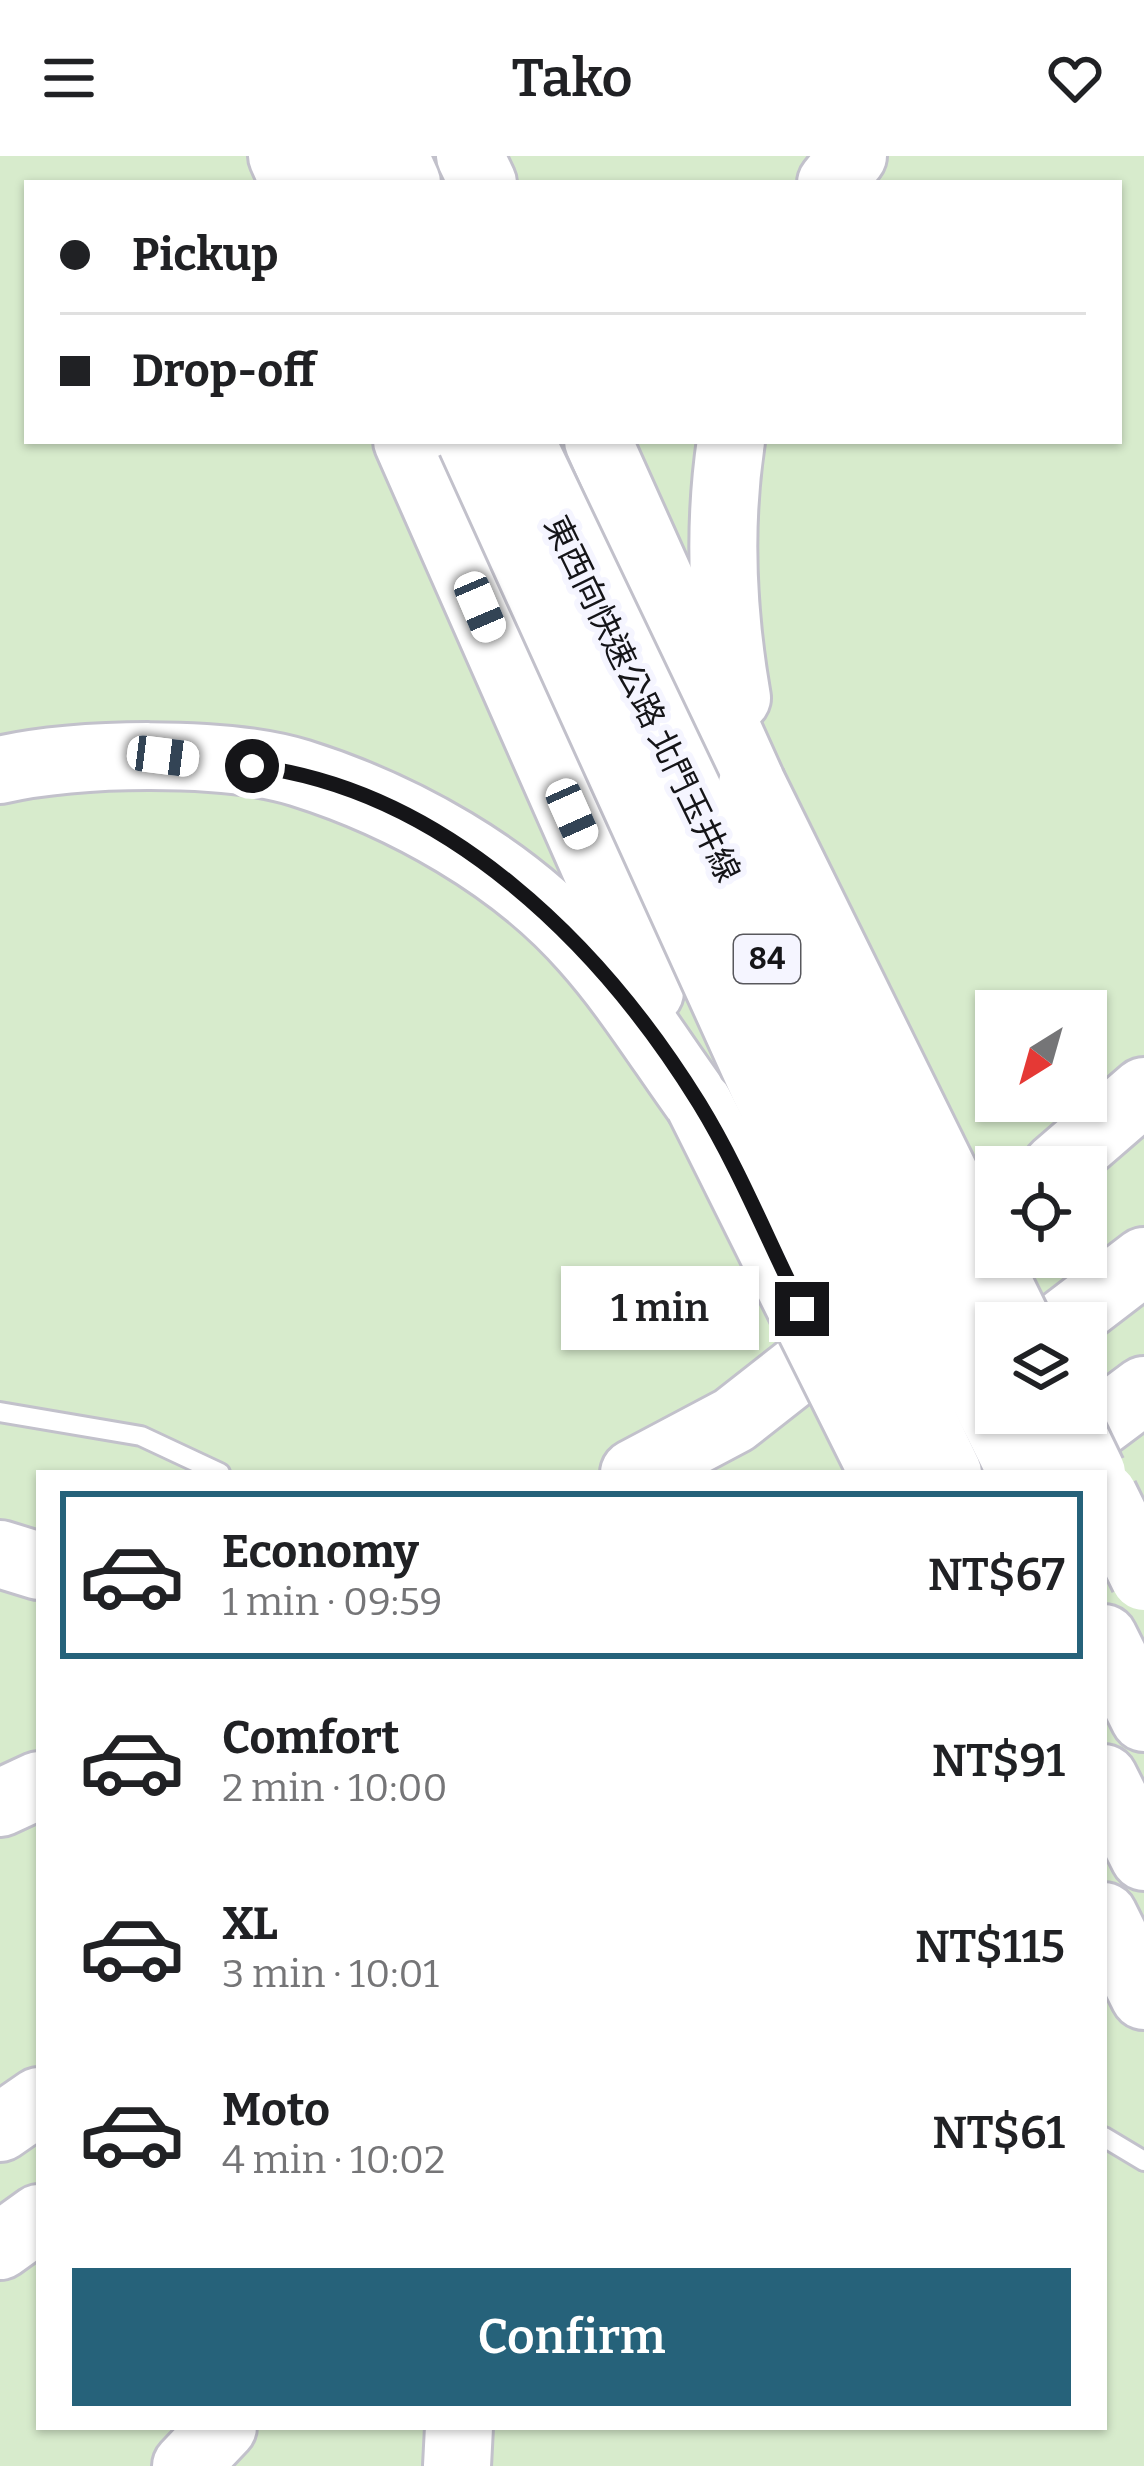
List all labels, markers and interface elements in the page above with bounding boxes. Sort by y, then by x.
icon: menu [36,45,102,111]
icon: heart [1042,45,1108,111]
text: Tako [511,46,633,110]
text: Pickup [132,228,278,282]
text: Drop-off [132,344,316,398]
street label: 東西向快速公路 北門玉井線 [536,509,748,889]
car [449,567,511,647]
car [125,734,201,778]
route start [225,739,279,793]
car [541,774,603,854]
road number: 84 [734,935,800,983]
north arrow [975,990,1107,1122]
map controls [975,990,1107,1434]
button: locate [975,1146,1107,1278]
callout: 1 min [562,1267,760,1351]
route end [775,1282,829,1336]
text: 1 min [611,1285,709,1331]
button: layers [975,1302,1107,1434]
icon: car [78,1521,186,1629]
text: Economy [222,1525,419,1579]
text: NT$67 [928,1548,1065,1602]
text: 1 min · 09:59 [222,1579,442,1625]
icon: car [78,1707,186,1815]
text: Comfort [222,1711,400,1765]
text: NT$91 [932,1734,1065,1788]
text: 2 min · 10:00 [222,1765,447,1811]
icon: car [78,1893,186,2001]
text: XL [222,1897,278,1951]
text: NT$115 [915,1920,1065,1974]
text: 3 min · 10:01 [222,1951,439,1997]
icon: car [78,2079,186,2187]
text: Moto [222,2083,330,2137]
text: NT$61 [932,2106,1065,2160]
text: 4 min · 10:02 [222,2137,445,2183]
button: Confirm [72,2268,1071,2406]

